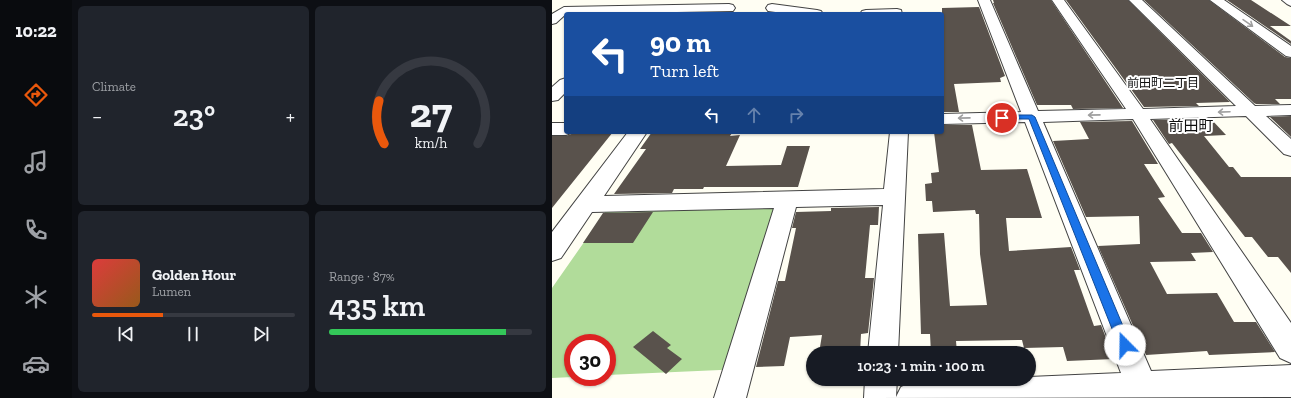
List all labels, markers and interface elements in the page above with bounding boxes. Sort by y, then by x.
one-way arrow [1242,19,1253,27]
text: 10:22 [15,20,57,42]
text: 90 m [650,26,711,59]
icon: left [584,28,636,80]
text: Turn left [650,60,719,82]
district label: 前田町二丁目 [1127,76,1199,90]
text: Climate [92,79,136,94]
icon: directions [22,81,50,109]
text: 27 [409,87,452,137]
text: 23° [173,98,215,134]
pin [985,101,1019,135]
text: − [92,103,102,130]
text: + [286,103,295,130]
icon: left [701,104,723,126]
icon: ahead [743,104,765,126]
icon: right [785,104,807,126]
icon: arrive [991,107,1013,129]
one-way arrow [1218,108,1231,116]
one-way arrow [1088,112,1101,119]
one-way arrow [958,115,971,122]
district label: 前田町 [1168,117,1214,135]
text: km/h [414,134,447,151]
icon: music [22,148,50,176]
icon: phone [22,216,50,244]
text: Golden Hour [152,266,236,284]
text: Range · 87% [329,269,395,284]
icon: climate [22,283,50,311]
text: Lumen [152,284,191,299]
text: 435 km [329,288,425,324]
icon: previous [115,323,137,345]
icon: pause [182,323,204,345]
icon: next [250,323,272,345]
position arrow [1104,324,1146,366]
speed limit sign: 30 [564,334,616,386]
icon: car [22,350,50,378]
text: 10:23 · 1 min · 100 m [857,357,985,375]

